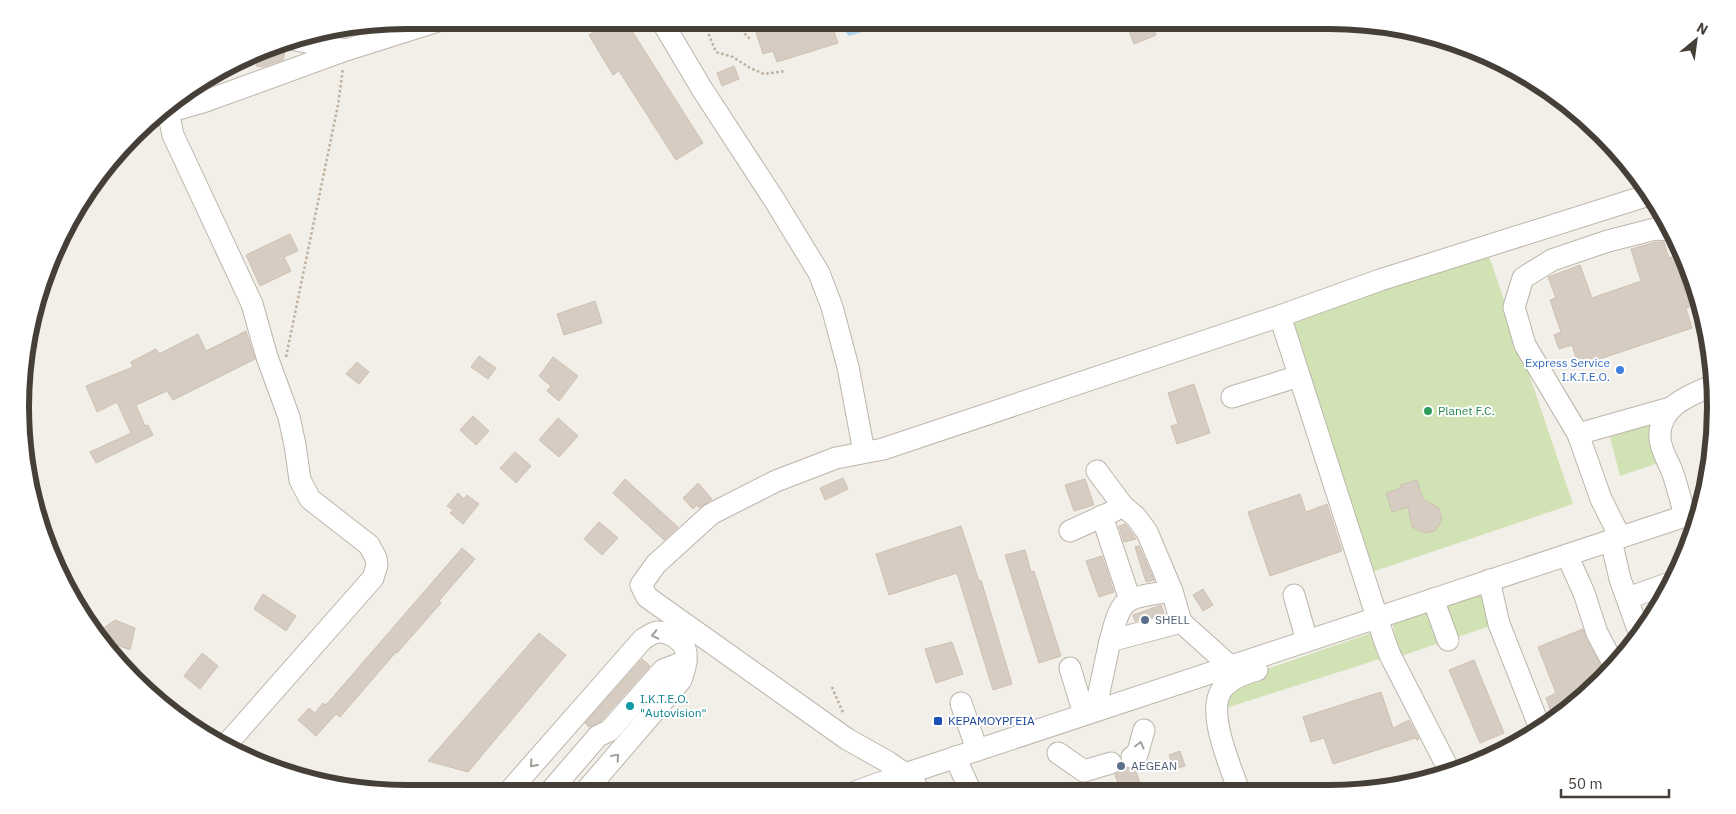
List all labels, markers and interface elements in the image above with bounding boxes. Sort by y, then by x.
north arrow [1671,15,1721,65]
text: N [1694,18,1711,39]
place label: Express Service Ι.Κ.Τ.Ε.Ο. [1525,355,1610,384]
marker: Express Service Ι.Κ.Τ.Ε.Ο. [1614,364,1626,376]
place label: Planet F.C. [1438,403,1495,418]
marker: Planet F.C. [1422,405,1434,417]
place label: SHELL [1155,612,1189,627]
marker: SHELL [1139,614,1151,626]
one-way arrow [651,629,660,640]
place label: I.Κ.Τ.Ε.Ο. "Autovision" [640,691,706,720]
marker: I.Κ.Τ.Ε.Ο. "Autovision" [624,700,636,712]
place label: ΚΕΡΑΜΟΥΡΓΕΙΑ [948,713,1035,728]
marker: ΚΕΡΑΜΟΥΡΓΕΙΑ [932,715,944,727]
one-way arrow [1134,742,1144,750]
one-way arrow [610,753,619,762]
one-way arrow [530,758,539,767]
place label: AEGEAN [1131,758,1177,773]
marker: AEGEAN [1115,760,1127,772]
scale bar [1561,766,1668,798]
text: 50 m [1568,774,1603,793]

